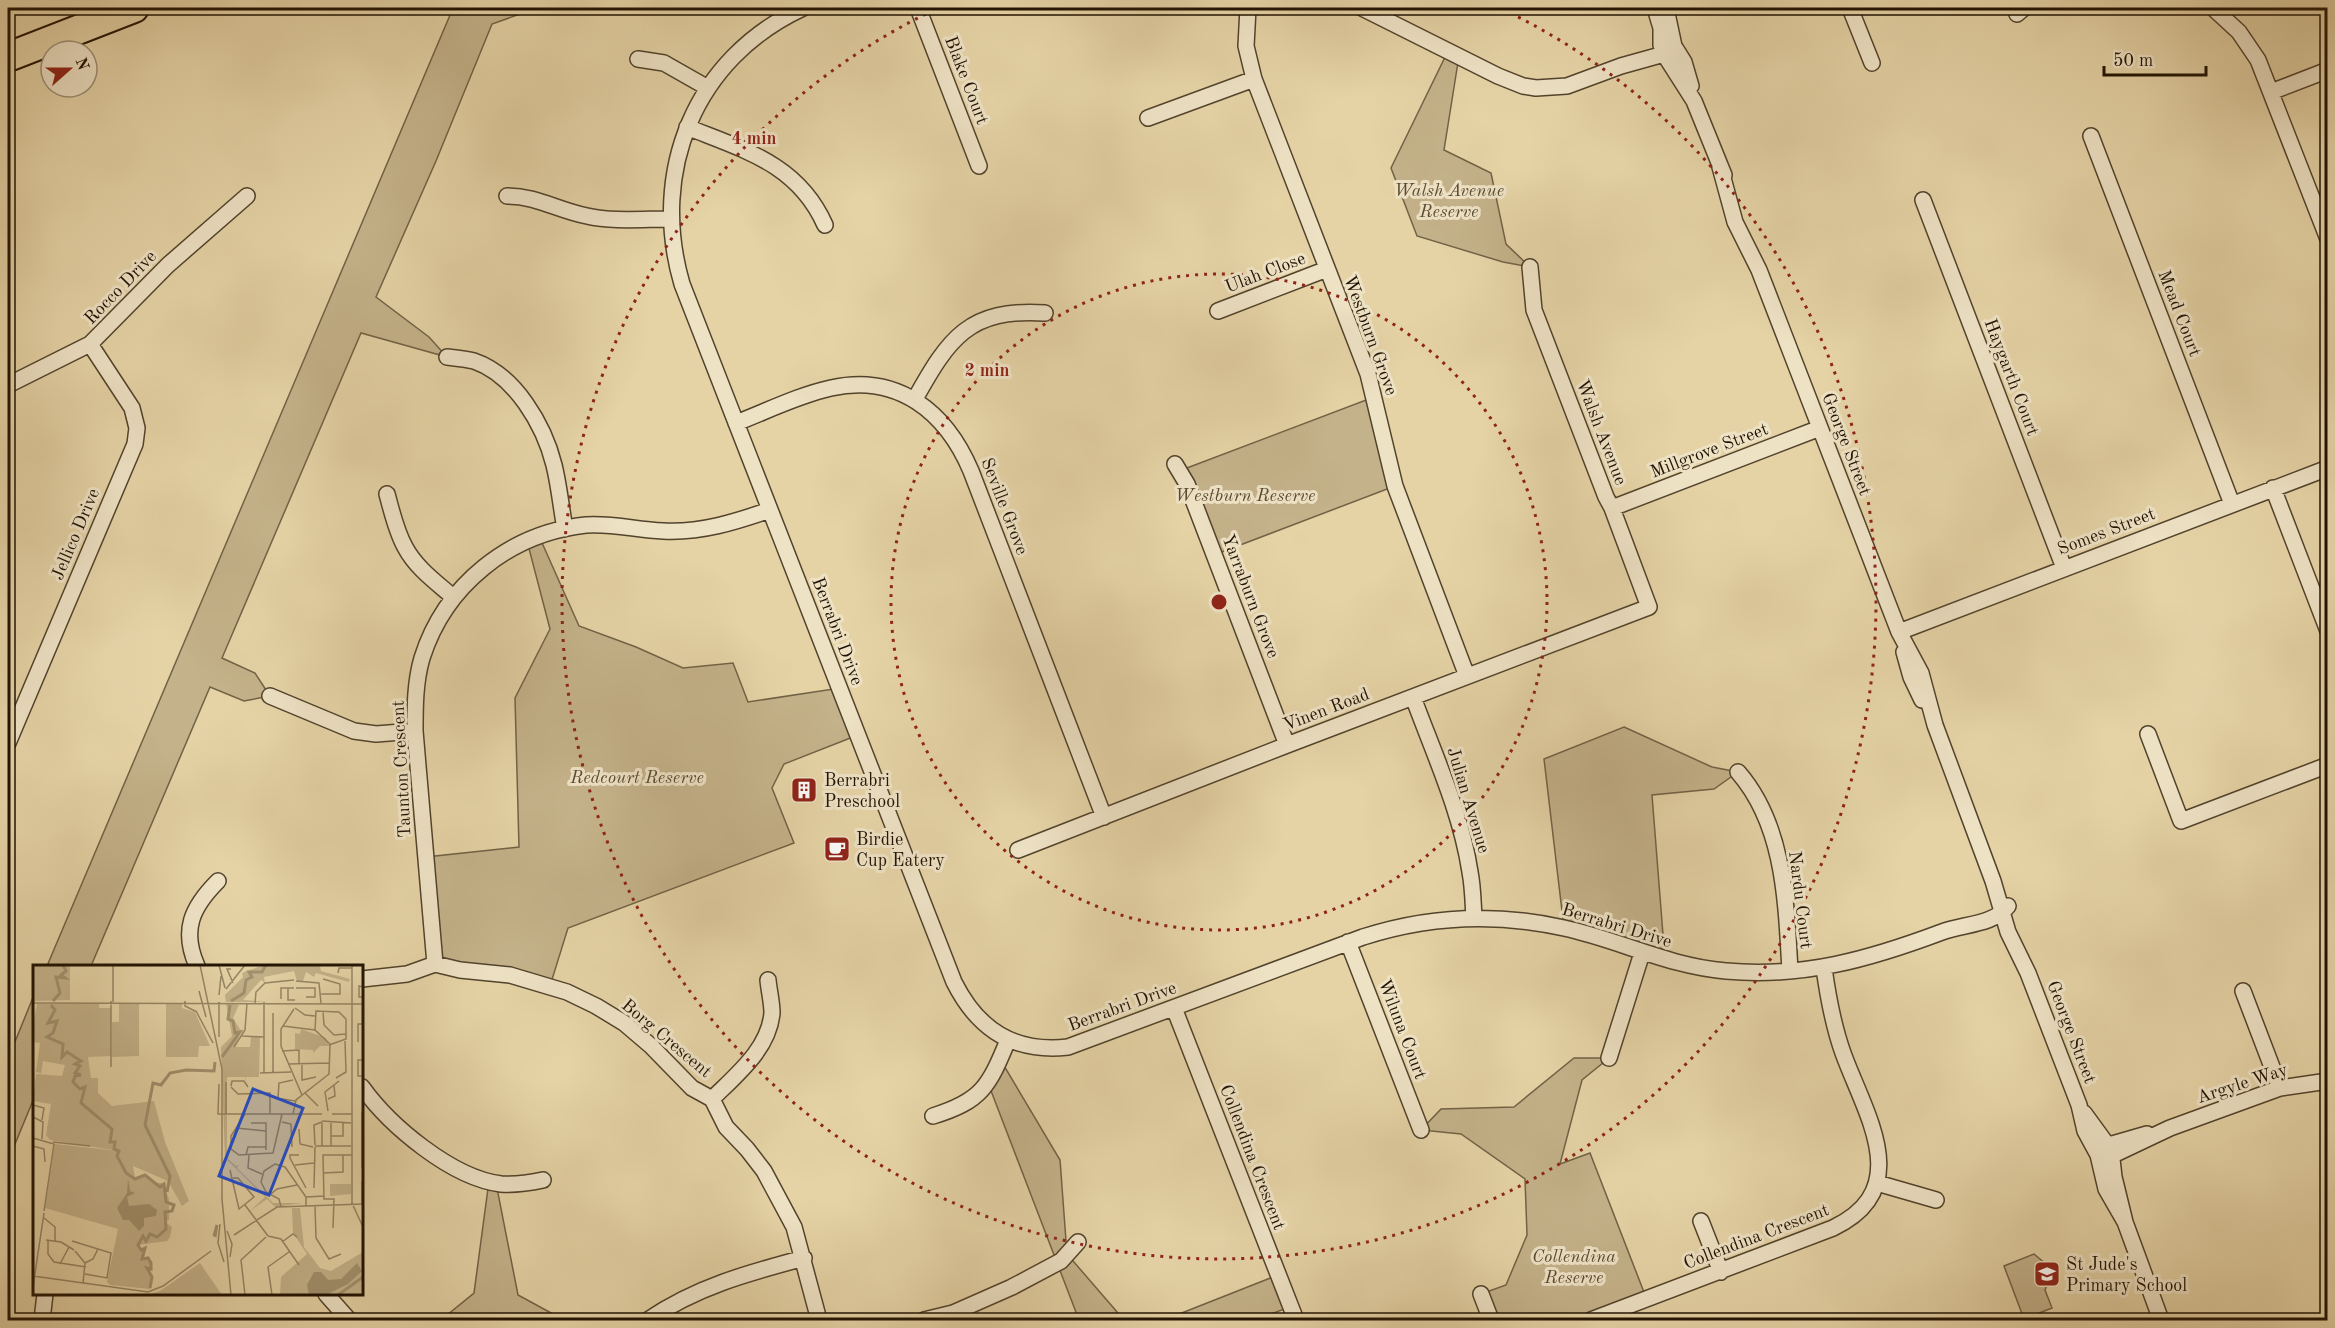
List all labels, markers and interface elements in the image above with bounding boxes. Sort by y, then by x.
street label: Blake Court [941,34,991,127]
north arrow [39,39,99,99]
scale bar [2104,39,2206,77]
text: 50 m [2113,52,2153,70]
text: N [71,56,91,74]
text: 4 min [731,130,777,148]
park label: Walsh Avenue Reserve [1394,182,1504,221]
street label: Rocco Drive [81,247,160,328]
street label: Ulah Close [1223,249,1308,296]
street label: Mead Court [2154,268,2204,359]
street label: Westburn Grove [1340,273,1400,398]
street label: Haygarth Court [1980,316,2042,438]
text: 2 min [964,362,1010,380]
street label: Walsh Avenue [1573,377,1629,488]
street label: George Street [1818,391,1874,498]
street label: Millgrove Street [1648,420,1771,482]
street label: Seville Grove [977,455,1031,557]
street label: Jellico Drive [49,486,103,583]
park label: Westburn Reserve [1174,487,1316,505]
street label: Somes Street [2055,505,2158,559]
street label: Yarraburn Grove [1218,532,1282,661]
street label: Berrabri Drive [808,575,866,688]
centre of rings [1209,592,1229,612]
street label: Vinen Road [1281,685,1372,735]
street label: Taunton Crescent [389,700,415,838]
street label: Julian Avenue [1443,745,1493,855]
park label: Redcourt Reserve [569,769,704,787]
place label: Berrabri Preschool [824,772,900,811]
building icon: Berrabri Preschool [789,775,819,805]
place label: Birdie Cup Eatery [856,831,945,870]
cafe icon: Birdie Cup Eatery [822,834,852,864]
street label: Nardu Court [1785,850,1815,950]
street label: Berrabri Drive [1560,901,1674,951]
inset map [33,965,363,1295]
street label: Wiluna Court [1375,977,1429,1082]
street label: Berrabri Drive [1066,979,1179,1035]
street label: George Street [2043,979,2099,1086]
street label: Borg Crescent [618,996,715,1081]
street label: Argyle Way [2195,1061,2290,1107]
street label: Collendina Crescent [1216,1082,1288,1233]
street label: Collendina Crescent [1681,1201,1832,1273]
park label: Collendina Reserve [1532,1248,1616,1287]
place label: St Jude's Primary School [2066,1256,2187,1295]
school or university icon: St Jude's Primary School [2032,1259,2062,1289]

